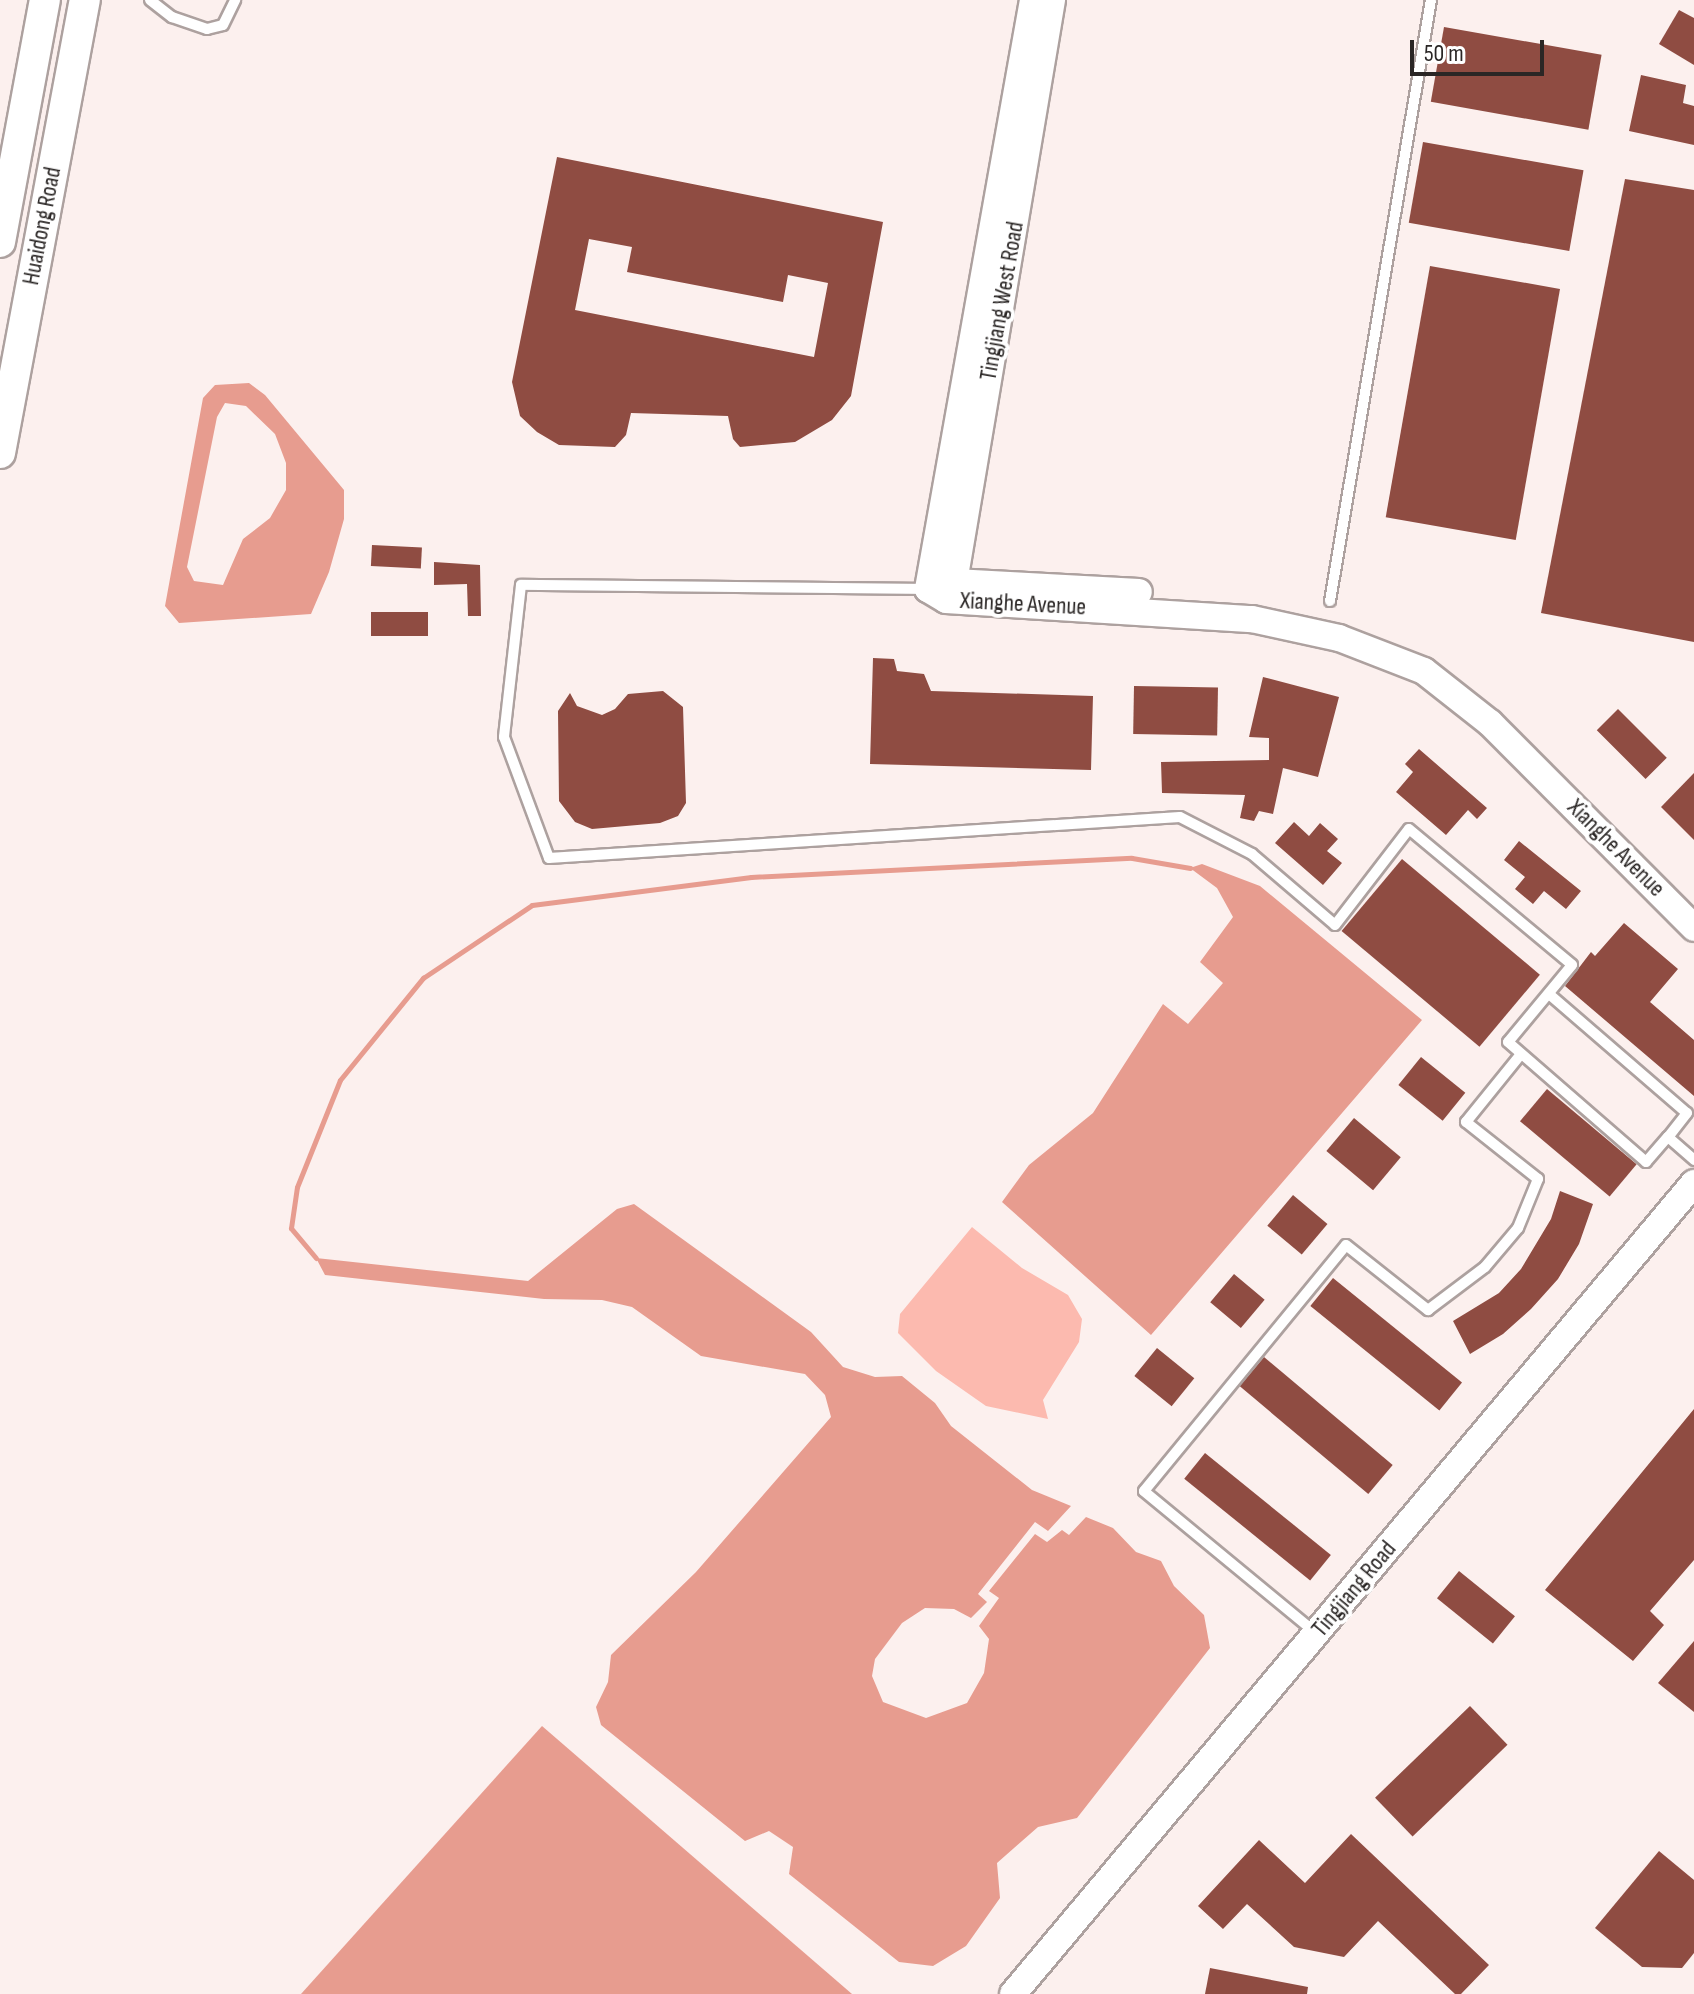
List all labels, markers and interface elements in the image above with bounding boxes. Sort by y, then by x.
scale bar [1414,24,1548,74]
text: 50 m [1424,39,1464,68]
street label: Huaidong Road [16,165,68,287]
street label: Tingjiang West Road [974,219,1030,383]
street label: Xianghe Avenue [959,586,1087,622]
street label: Xianghe Avenue [1561,793,1671,903]
street label: Tingjiang Road [1306,1535,1402,1643]

